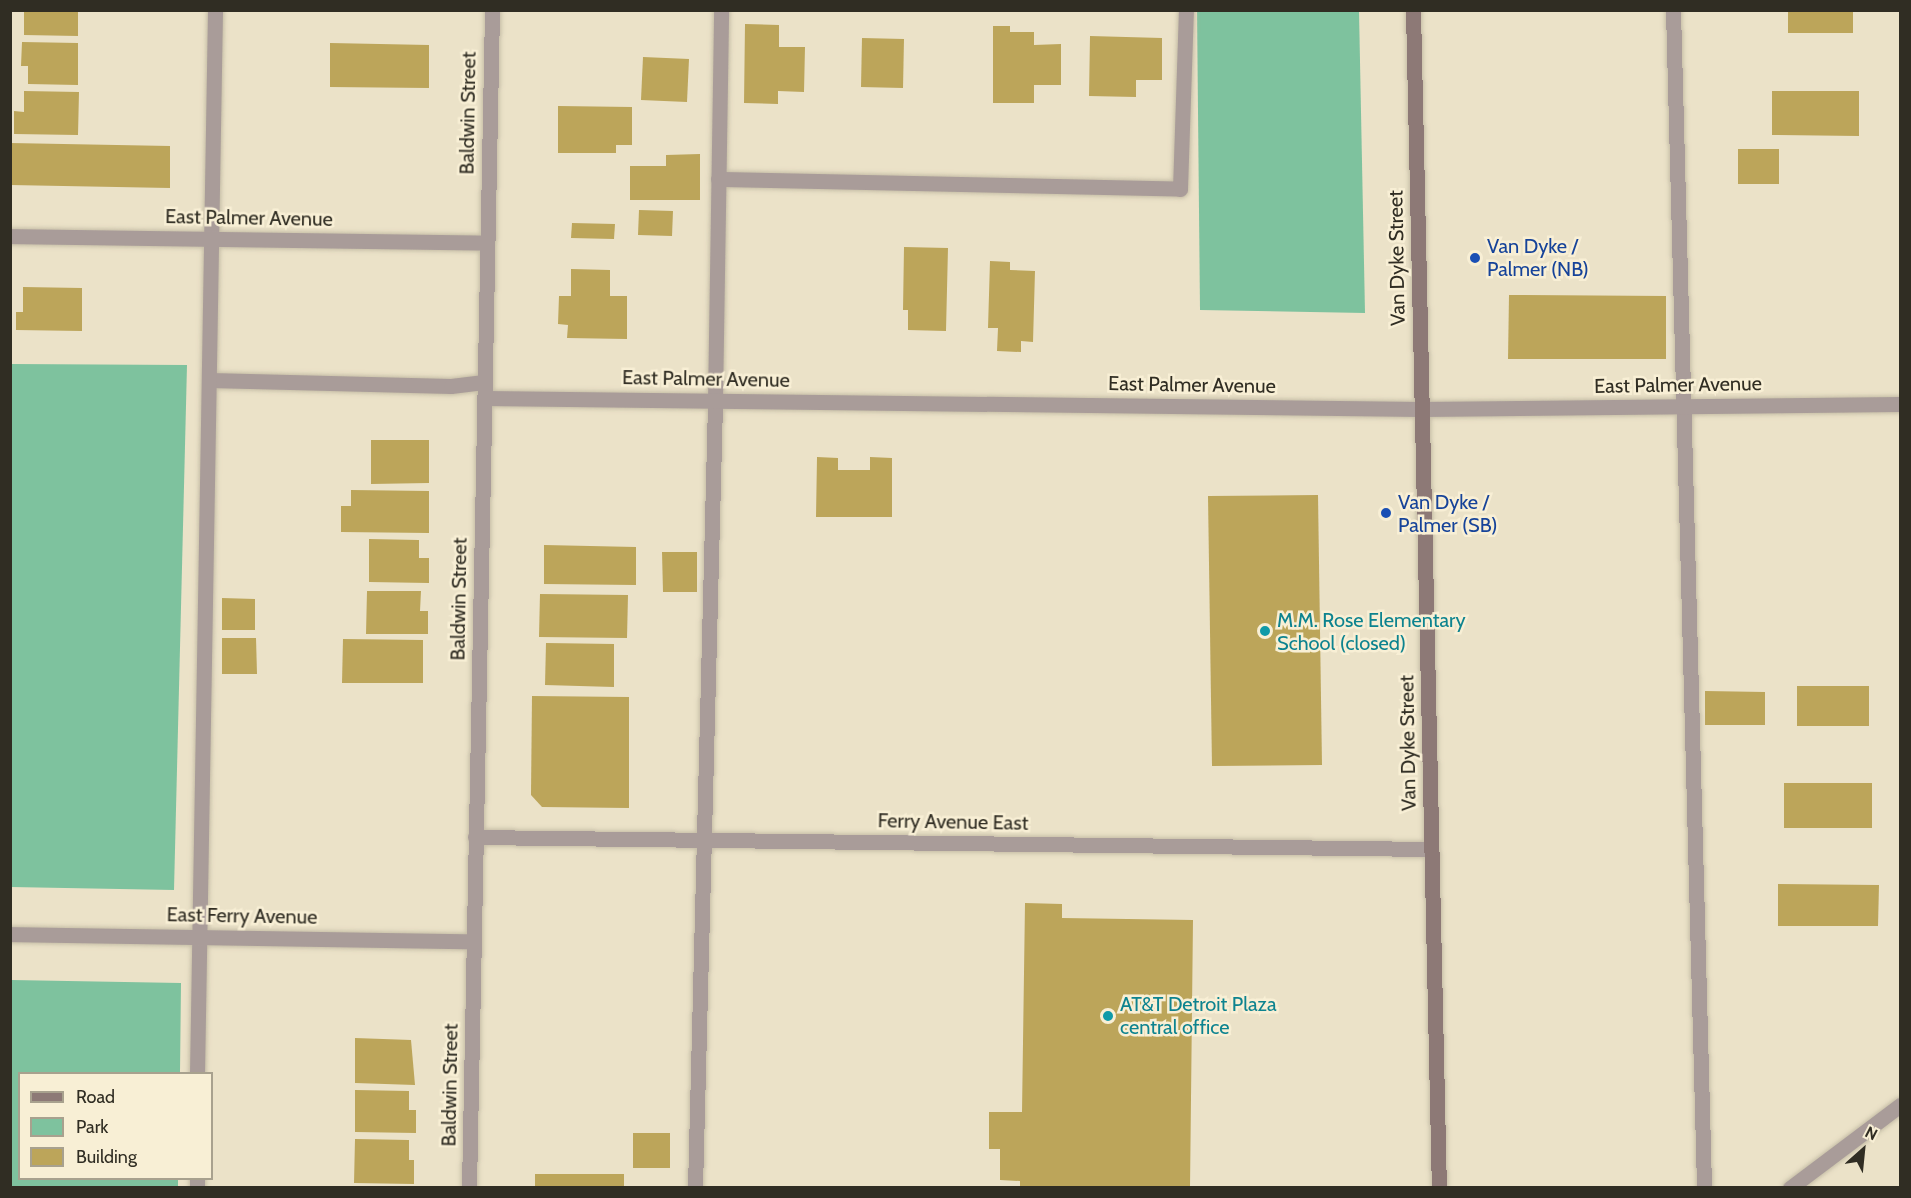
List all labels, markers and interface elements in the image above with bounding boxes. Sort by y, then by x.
street label: Baldwin Street [455,51,481,175]
street label: Van Dyke Street [1384,190,1410,326]
street label: East Palmer Avenue [165,205,333,231]
place label: Van Dyke / Palmer (NB) [1487,234,1589,281]
marker: Van Dyke / Palmer (NB) [1468,251,1482,265]
street label: East Palmer Avenue [622,366,790,392]
street label: East Palmer Avenue [1108,372,1276,398]
street label: East Palmer Avenue [1594,372,1762,398]
place label: Van Dyke / Palmer (SB) [1398,490,1497,537]
marker: Van Dyke / Palmer (SB) [1379,506,1393,520]
street label: Baldwin Street [446,537,472,661]
place label: M.M. Rose Elementary School (closed) [1277,608,1465,655]
marker: M.M. Rose Elementary School (closed) [1258,624,1272,638]
street label: Van Dyke Street [1395,675,1421,811]
street label: Ferry Avenue East [877,809,1029,835]
street label: East Ferry Avenue [166,903,318,929]
place label: AT&T Detroit Plaza central office [1120,993,1277,1040]
marker: AT&T Detroit Plaza central office [1101,1009,1115,1023]
street label: Baldwin Street [437,1023,463,1147]
legend [18,1072,213,1180]
text: Road [76,1086,115,1108]
text: Park [76,1116,108,1138]
north arrow [1833,1120,1893,1180]
text: N [1862,1122,1881,1145]
text: Building [76,1146,137,1168]

